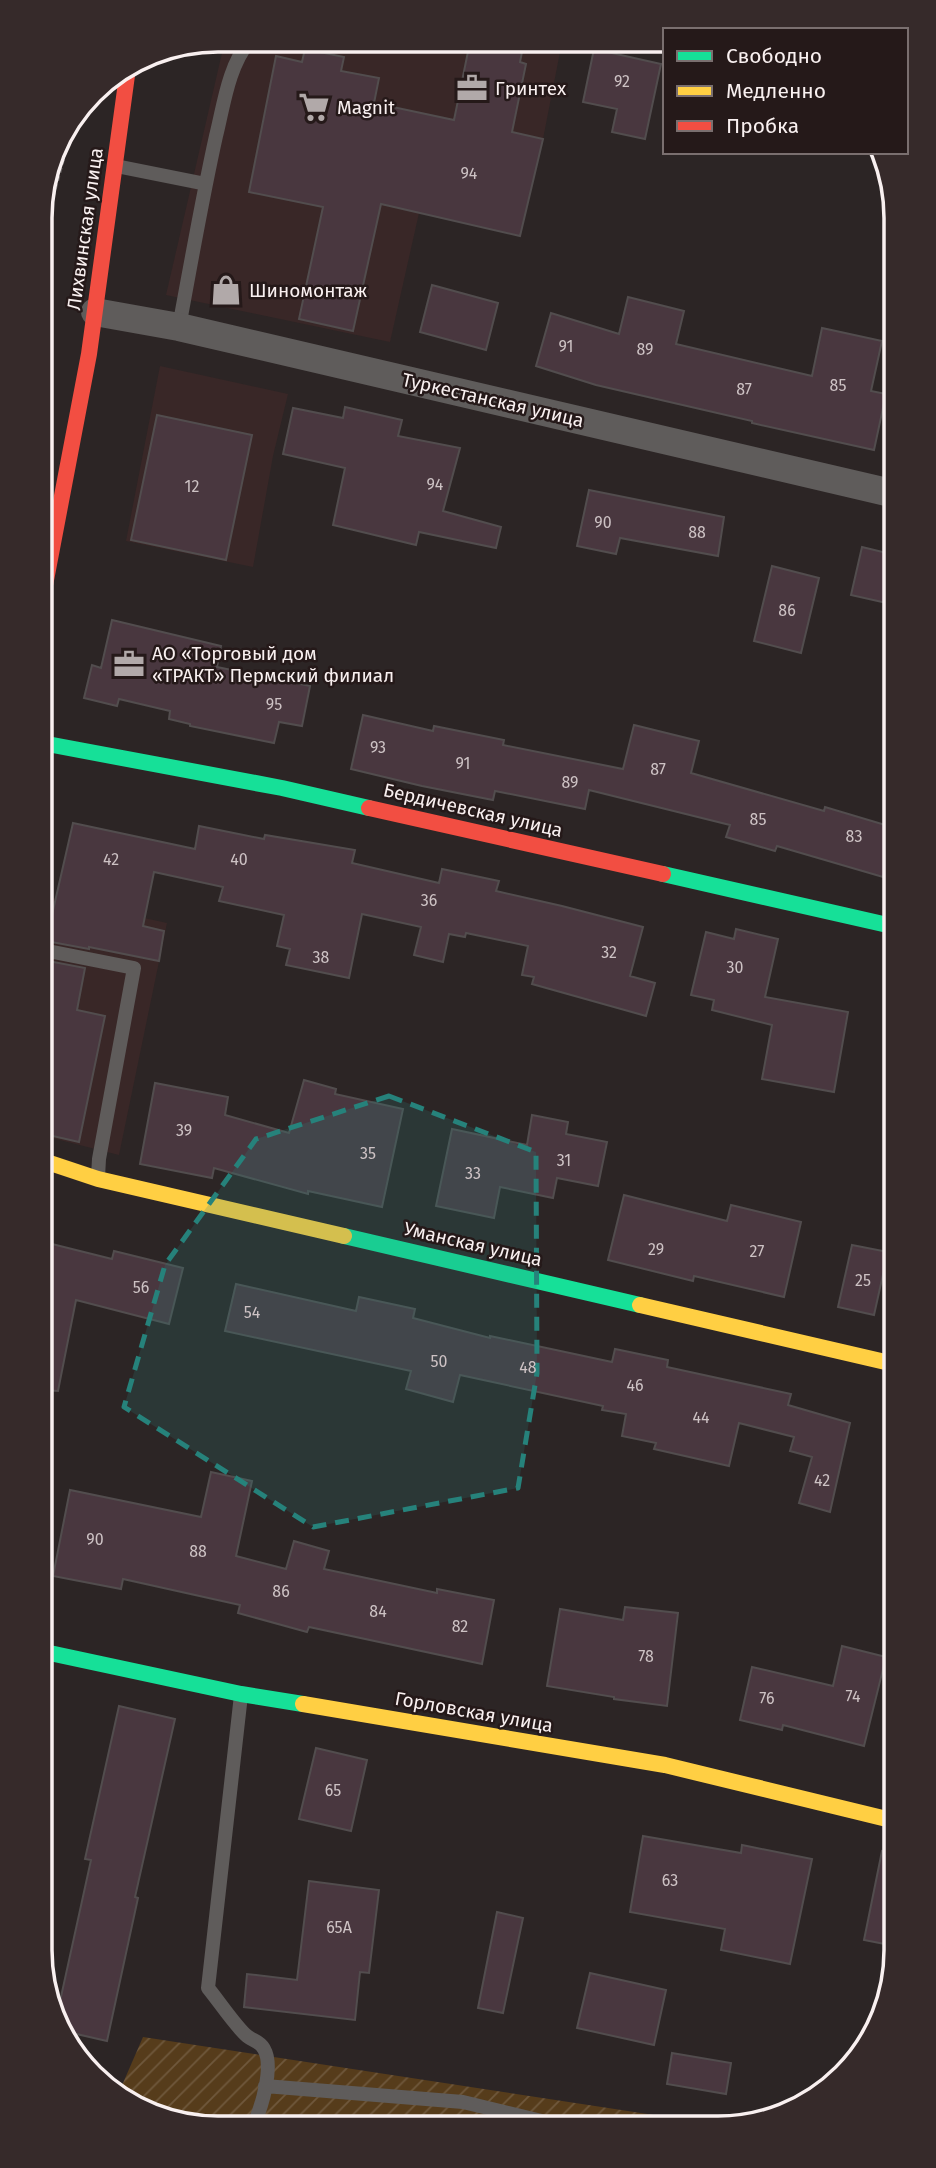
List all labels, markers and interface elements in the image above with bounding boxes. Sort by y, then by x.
legend [663,28,908,154]
text: Свободно [726,43,822,69]
office icon: Гринтех [455,71,489,105]
house number: 92 [614,72,630,91]
place label: Гринтех [495,77,567,100]
text: Медленно [726,78,826,104]
supermarket icon: Magnit [297,90,331,124]
place label: Magnit [337,96,395,119]
text: Пробка [726,113,799,139]
street label: Лихвинская улица [62,146,108,312]
house number: 94 [461,164,478,183]
shop icon: Шинoмонтаж [209,273,243,307]
place label: Шинoмонтаж [249,279,368,302]
house number: 91 [558,337,574,356]
house number: 89 [637,340,653,359]
street label: Туркестанская улица [400,368,586,432]
house number: 85 [830,376,846,395]
house number: 87 [736,380,752,399]
house number: 94 [427,475,444,494]
house number: 12 [185,477,199,496]
house number: 90 [594,513,612,532]
house number: 88 [688,523,706,542]
house number: 86 [778,601,796,620]
place label: АО «Торговый дом «ТРАКТ» Пермский филиал [152,642,394,687]
office icon: АО «Торговый дом «ТРАКТ» Пермский филиал [112,647,146,681]
house number: 95 [266,695,282,714]
house number: 93 [370,738,386,757]
house number: 91 [455,754,471,773]
house number: 87 [650,760,666,779]
house number: 89 [562,773,578,792]
street label: Бердичевская улица [381,778,565,842]
house number: 85 [750,810,766,829]
house number: 83 [846,827,862,846]
house number: 42 [103,850,119,869]
house number: 40 [230,850,248,869]
house number: 36 [421,891,437,910]
house number: 32 [601,943,617,962]
house number: 38 [313,948,330,967]
house number: 30 [727,958,744,977]
house number: 39 [176,1121,192,1140]
house number: 35 [360,1144,376,1163]
house number: 31 [557,1151,571,1170]
house number: 33 [465,1164,481,1183]
street label: Уманская улица [402,1217,544,1271]
house number: 29 [648,1240,664,1259]
house number: 27 [750,1242,764,1261]
house number: 25 [855,1271,871,1290]
house number: 56 [133,1278,149,1297]
house number: 54 [244,1303,261,1322]
house number: 50 [431,1352,448,1371]
house number: 48 [519,1358,537,1377]
house number: 46 [626,1376,644,1395]
house number: 44 [692,1408,710,1427]
house number: 42 [814,1471,830,1490]
house number: 90 [86,1530,104,1549]
house number: 88 [189,1542,207,1561]
house number: 86 [272,1582,290,1601]
house number: 84 [369,1602,387,1621]
house number: 82 [452,1617,468,1636]
house number: 78 [638,1647,654,1666]
street label: Горловская улица [393,1687,555,1737]
house number: 74 [846,1687,861,1706]
house number: 76 [759,1689,775,1708]
house number: 65 [325,1781,341,1800]
house number: 63 [662,1871,678,1890]
house number: 65А [326,1918,353,1937]

